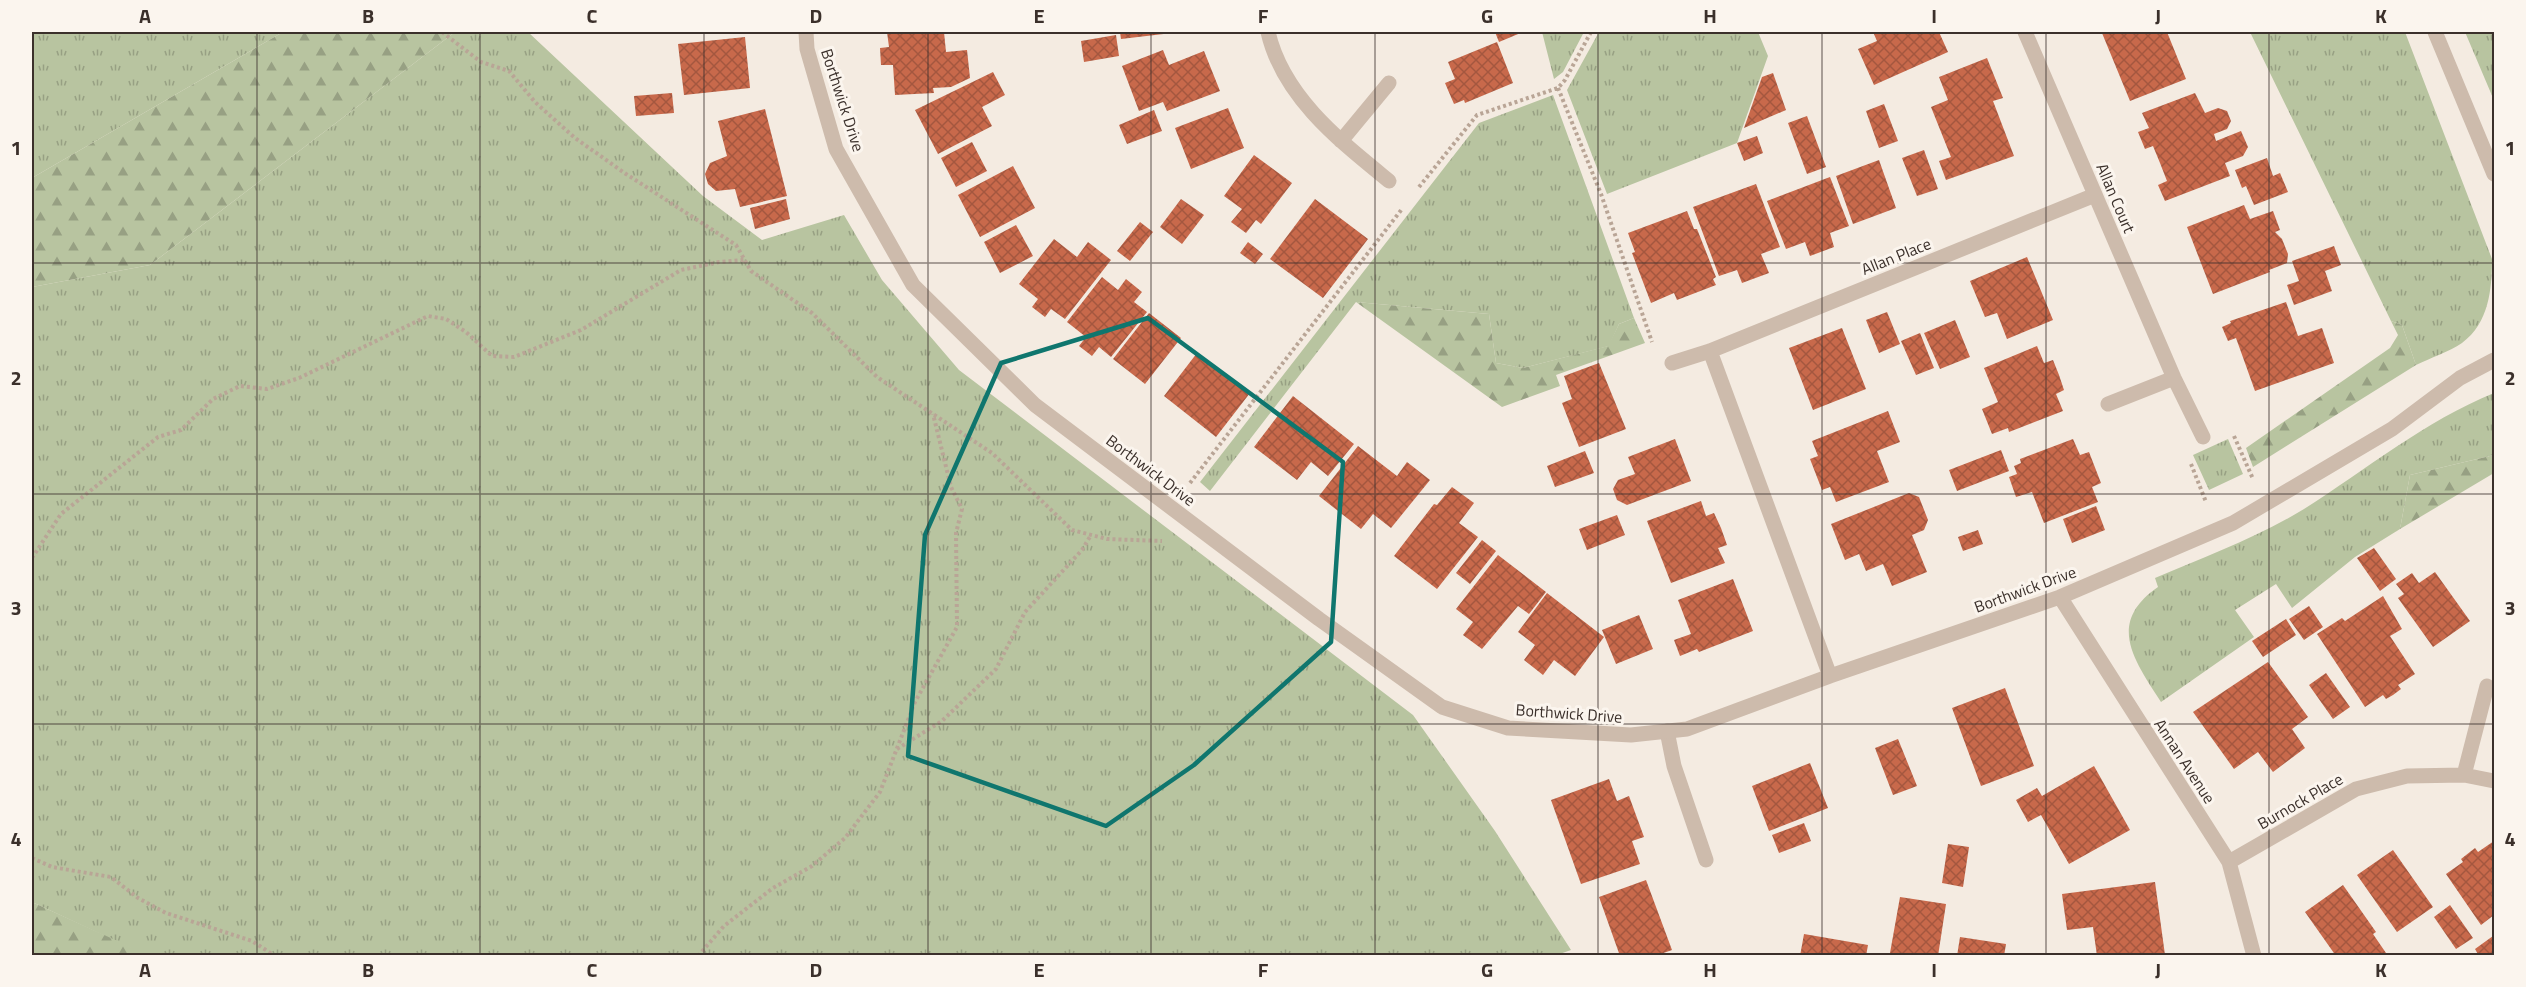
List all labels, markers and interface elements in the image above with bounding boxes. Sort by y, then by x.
text: A [139,0,151,31]
text: B [362,0,374,31]
text: C [587,0,598,31]
text: D [810,0,822,31]
text: E [1033,0,1045,31]
text: F [1258,0,1269,31]
text: G [1481,0,1493,31]
text: H [1703,0,1717,31]
text: I [1931,0,1937,31]
text: J [2155,0,2161,31]
text: K [2375,0,2387,31]
street label: Borthwick Drive [815,45,871,155]
text: 1 [10,132,22,163]
text: 1 [2504,132,2516,163]
street label: Allan Court [2091,159,2142,237]
street label: Allan Place [1858,231,1934,281]
text: 2 [10,362,22,393]
text: 2 [2504,362,2516,393]
street label: Borthwick Drive [1101,428,1201,512]
street label: Borthwick Drive [1971,559,2079,619]
text: 3 [10,592,22,623]
text: 3 [2504,592,2516,623]
street label: Borthwick Drive [1515,697,1623,729]
street label: Annan Avenue [2149,714,2221,808]
street label: Burnock Place [2253,767,2347,835]
text: 4 [10,823,22,854]
text: 4 [2504,823,2516,854]
text: A [139,954,151,985]
text: B [362,954,374,985]
text: C [587,954,598,985]
text: D [810,954,822,985]
text: E [1033,954,1045,985]
text: F [1258,954,1269,985]
text: G [1481,954,1493,985]
text: H [1703,954,1717,985]
text: I [1931,954,1937,985]
text: J [2155,954,2161,985]
text: K [2375,954,2387,985]

